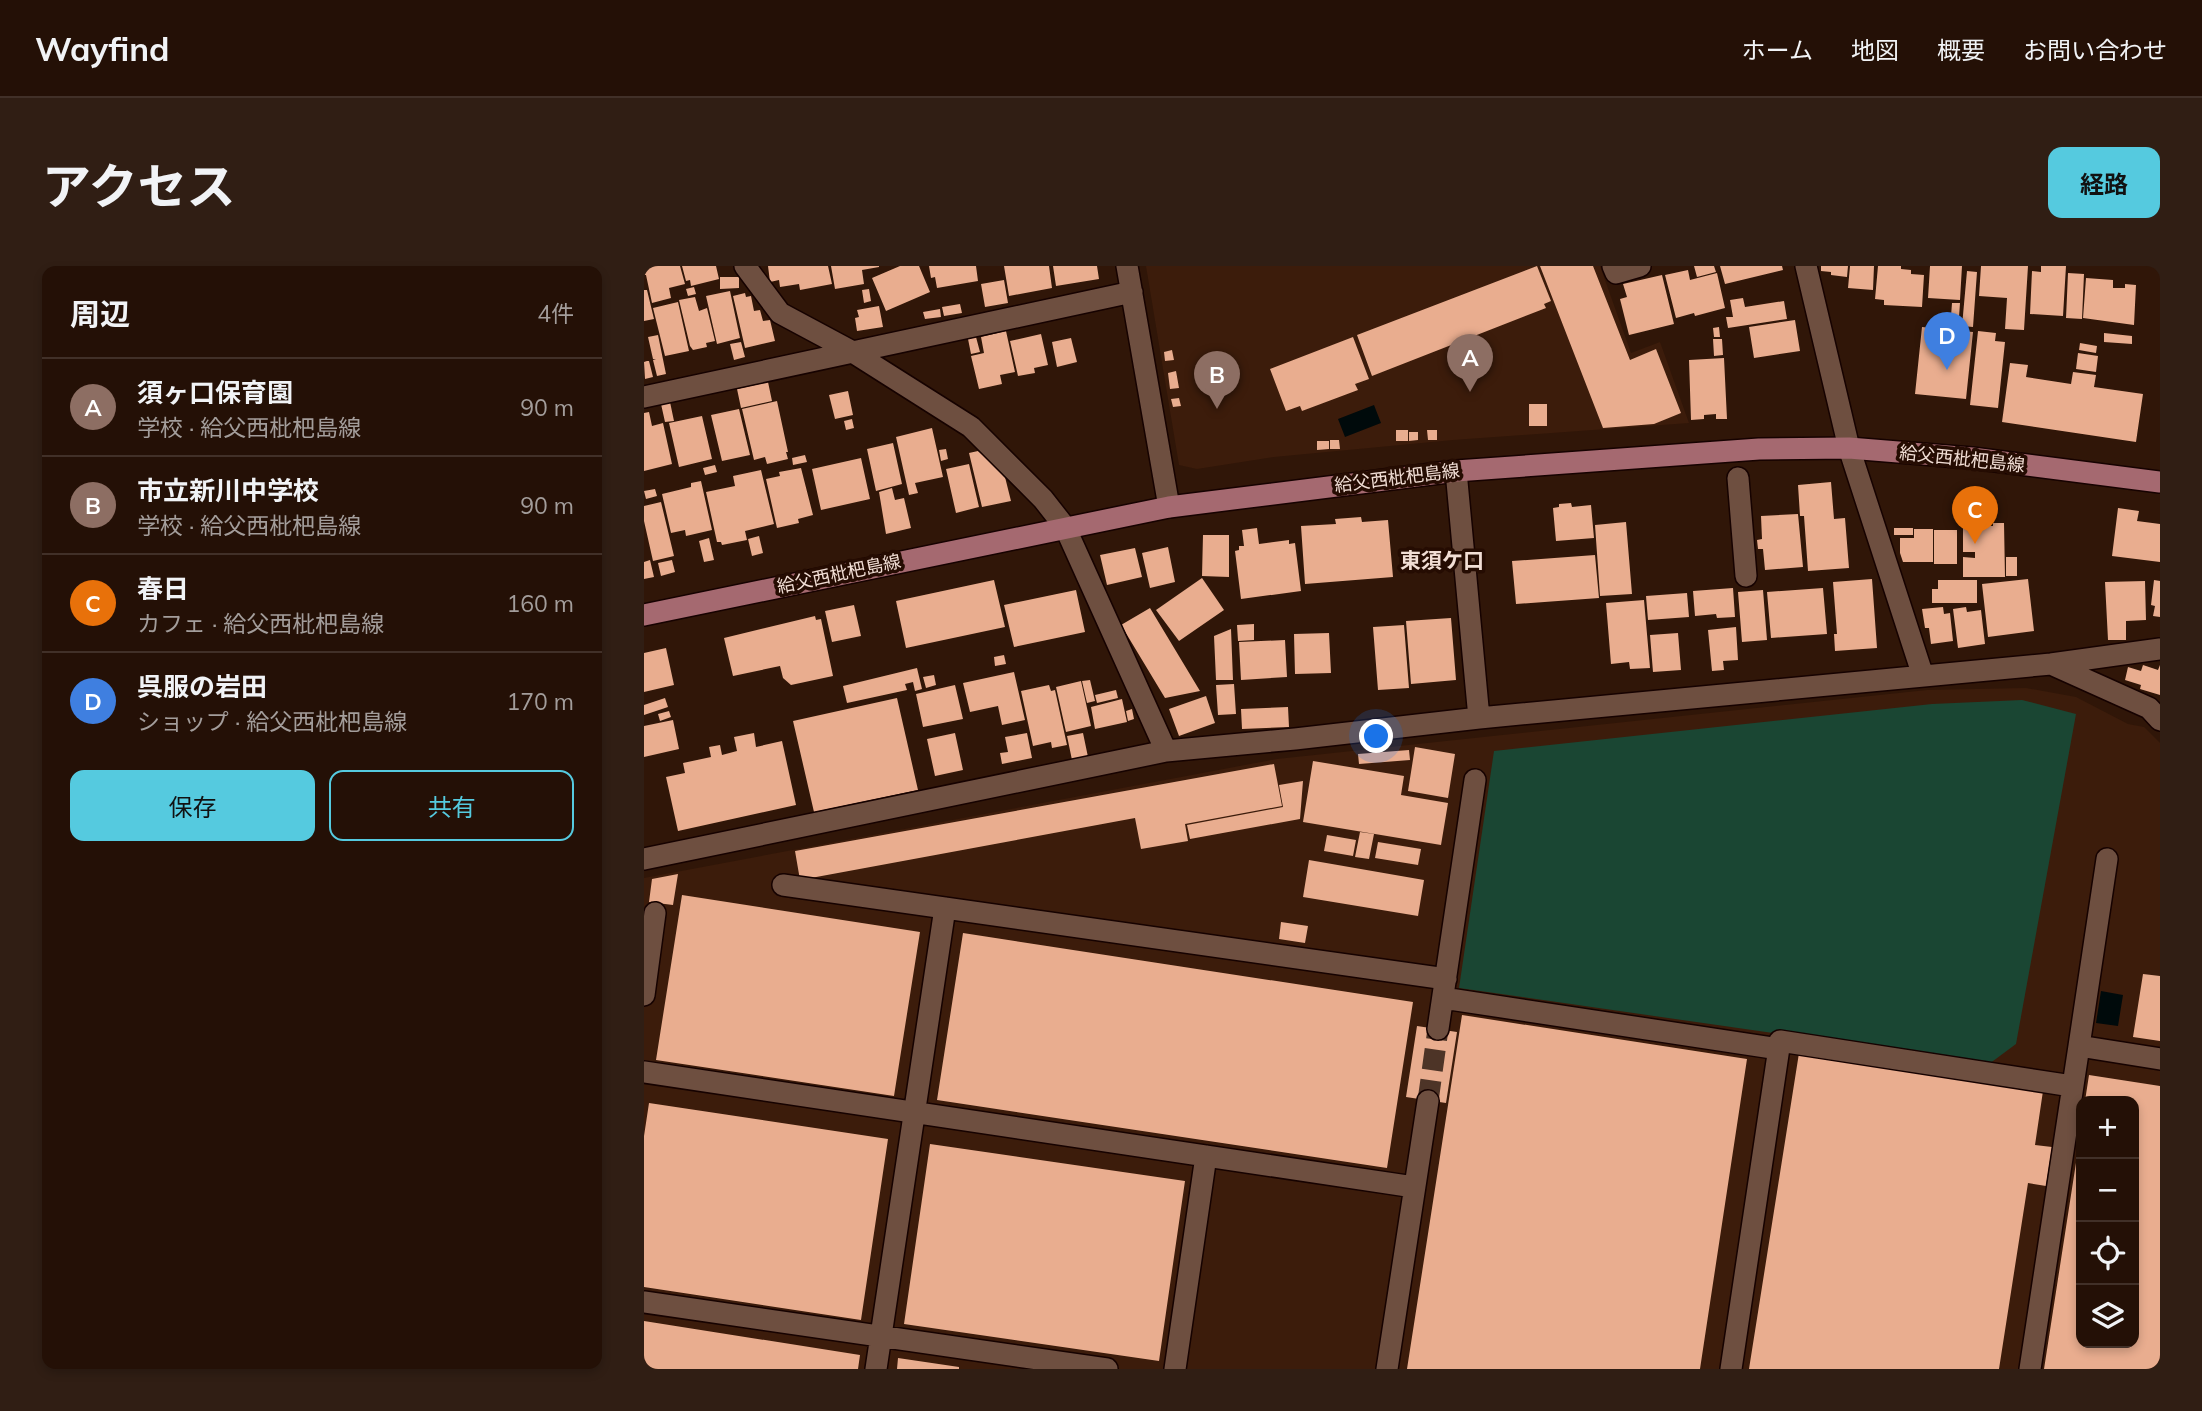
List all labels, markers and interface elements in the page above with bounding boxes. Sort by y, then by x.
text: Wayfind [35,28,170,69]
text: ホーム [1742,35,1813,65]
text: 地図 [1851,35,1899,65]
text: 概要 [1937,35,1985,65]
text: お問い合わせ [2023,35,2167,65]
button: 経路 [2048,147,2160,218]
text: アクセス [42,155,236,216]
text: 周辺 [70,295,130,333]
text: 4件 [537,299,574,328]
pin: D [1924,312,1970,370]
pin: A [1447,334,1493,392]
pin: B [1194,351,1240,409]
text: 須ヶ口保育園 [137,376,293,409]
text: A [84,393,102,422]
text: 90 m [520,393,574,422]
text: 学校 · 給父西枇杷島線 [137,413,361,442]
street label: 給父西枇杷島線 [1898,440,2026,477]
street label: 給父西枇杷島線 [1333,458,1461,497]
text: 市立新川中学校 [137,474,319,507]
pin: C [1952,486,1998,544]
text: B [85,491,101,520]
text: 90 m [520,491,574,520]
text: 学校 · 給父西枇杷島線 [137,511,361,540]
district label: 東須ケ口 [1400,547,1484,573]
street label: 給父西枇杷島線 [775,549,903,598]
text: 春日 [137,572,189,605]
text: C [85,589,101,618]
text: 160 m [506,589,574,618]
text: カフェ · 給父西枇杷島線 [137,609,384,638]
text: 呉服の岩田 [137,670,267,703]
text: D [84,687,102,716]
text: 170 m [506,687,574,716]
text: ショップ · 給父西枇杷島線 [137,707,407,736]
your location [1359,719,1393,753]
button: 保存 [70,770,315,841]
button: 共有 [329,770,574,841]
map controls [2076,1096,2139,1348]
button: + [2076,1096,2139,1159]
button: − [2076,1159,2139,1222]
button: locate [2076,1222,2139,1285]
button: layers [2076,1285,2139,1348]

